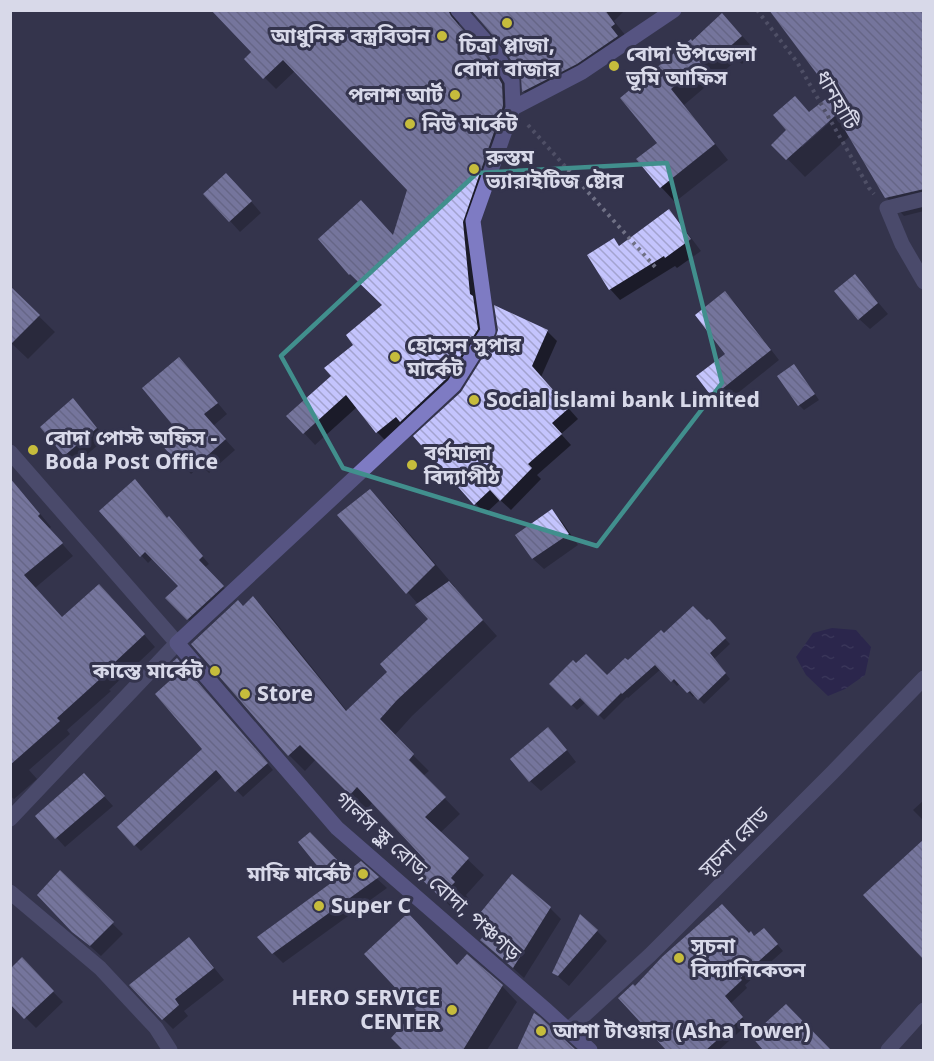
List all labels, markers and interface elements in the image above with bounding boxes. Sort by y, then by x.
marker: চিত্রা প্লাজা, বোদা বাজার [500,16,514,30]
place label: আধুনিক বস্ত্রবিতান [270,24,431,52]
marker: আধুনিক বস্ত্রবিতান [435,29,449,43]
place label: চিত্রা প্লাজা, বোদা বাজার [454,33,561,85]
place label: বোদা উপজেলা ভূমি আফিস [625,42,757,94]
marker: বোদা উপজেলা ভূমি আফিস [607,59,621,73]
street label: ধানহাটি [807,66,864,136]
place label: পলাশ আর্ট [348,82,443,111]
marker: পলাশ আর্ট [448,88,462,102]
place label: নিউ মার্কেট [421,112,518,140]
marker: নিউ মার্কেট [403,117,417,131]
place label: রুস্তম ভ্যারাইটিজ ষ্টোর [485,145,624,197]
marker: রুস্তম ভ্যারাইটিজ ষ্টোর [467,162,481,176]
place label: হোসেন সুপার মার্কেট [406,333,521,385]
marker: হোসেন সুপার মার্কেট [388,350,402,364]
place label: Social islami bank Limited [486,388,760,416]
marker: Social islami bank Limited [467,393,481,407]
place label: বোদা পোস্ট অফিস - Boda Post Office [45,426,218,478]
place label: বর্ণমালা বিদ্যাপীঠ [423,441,501,493]
marker: বোদা পোস্ট অফিস - Boda Post Office [26,443,40,457]
marker: বর্ণমালা বিদ্যাপীঠ [405,458,419,472]
place label: কাস্তে মার্কেট [91,659,203,687]
marker: কাস্তে মার্কেট [208,664,222,678]
place label: Store [257,682,313,710]
marker: Store [238,687,252,701]
street label: গার্লস স্কুল রোড, বোদা, পঞ্চগড় [328,786,527,969]
street label: সূচনা রোড [693,801,777,885]
place label: মাফি মার্কেট [246,862,351,890]
marker: মাফি মার্কেট [356,867,370,881]
place label: Super C [331,894,411,922]
marker: Super C [312,899,326,913]
place label: সূচনা বিদ্যানিকেতন [690,934,807,986]
marker: সূচনা বিদ্যানিকেতন [672,951,686,965]
place label: HERO SERVICE CENTER [292,986,440,1038]
marker: HERO SERVICE CENTER [445,1003,459,1017]
place label: আশা টাওয়ার (Asha Tower) [552,1019,811,1047]
marker: আশা টাওয়ার (Asha Tower) [534,1024,548,1038]

